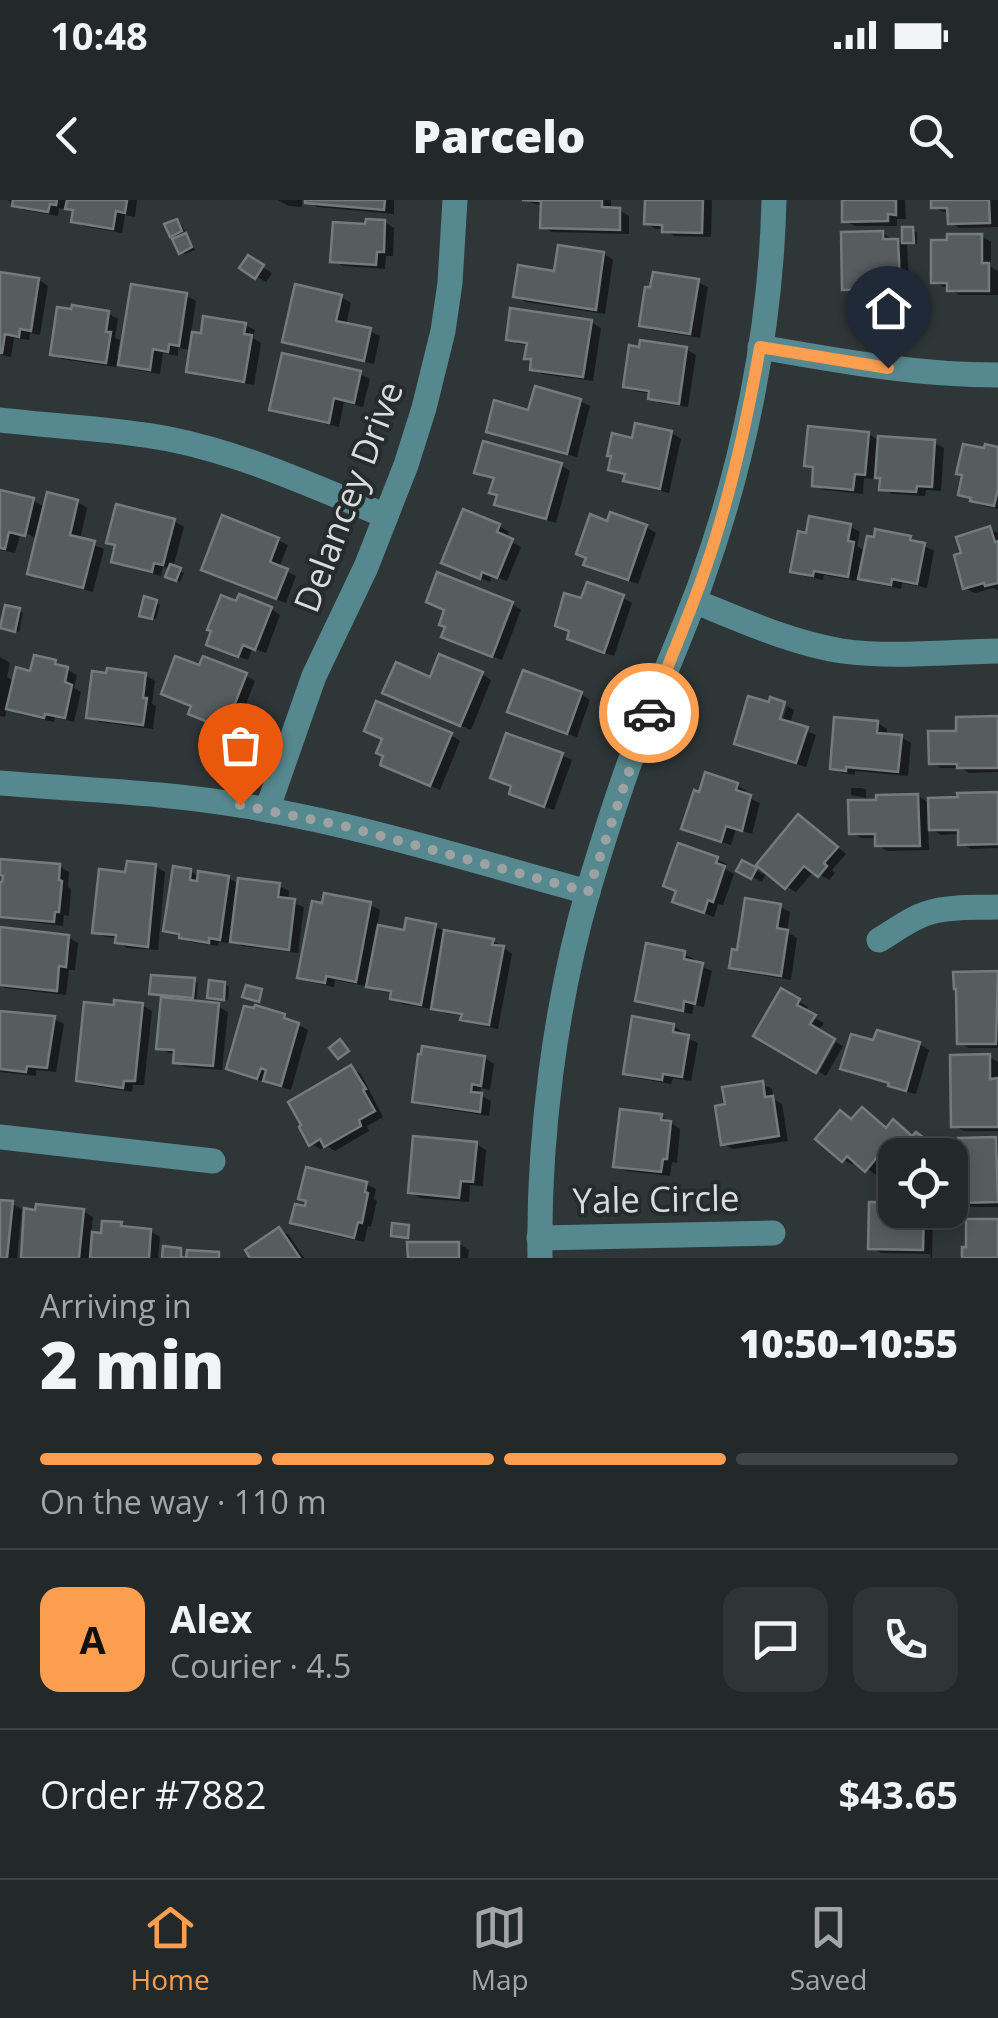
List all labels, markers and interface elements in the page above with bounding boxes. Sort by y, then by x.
text: 10:48 [50,9,148,61]
text: Parcelo [413,105,585,166]
icon: back [40,108,95,163]
icon: search [903,108,958,163]
pin [846,266,931,369]
icon: home [861,281,916,336]
street label: Delancey Drive [282,374,413,619]
courier [599,663,699,763]
icon: car [622,686,677,741]
pin [198,703,283,806]
icon: bag [213,718,268,773]
map controls [878,1138,968,1228]
button: locate [878,1138,968,1228]
street label: Yale Circle [572,1174,740,1223]
text: Arriving in [40,1284,192,1327]
text: 10:50–10:55 [739,1317,958,1369]
text: 2 min [40,1320,225,1408]
text: On the way · 110 m [40,1480,327,1523]
button: chat [723,1587,828,1692]
button: phone [853,1587,958,1692]
text: Alex [170,1592,252,1644]
text: A [79,1613,106,1665]
text: Courier · 4.5 [170,1644,351,1687]
text: Order #7882 [40,1768,267,1820]
text: $43.65 [839,1768,958,1820]
tab: Home [131,1900,210,1998]
tab: Map [471,1900,529,1998]
tab: Saved [790,1900,867,1998]

